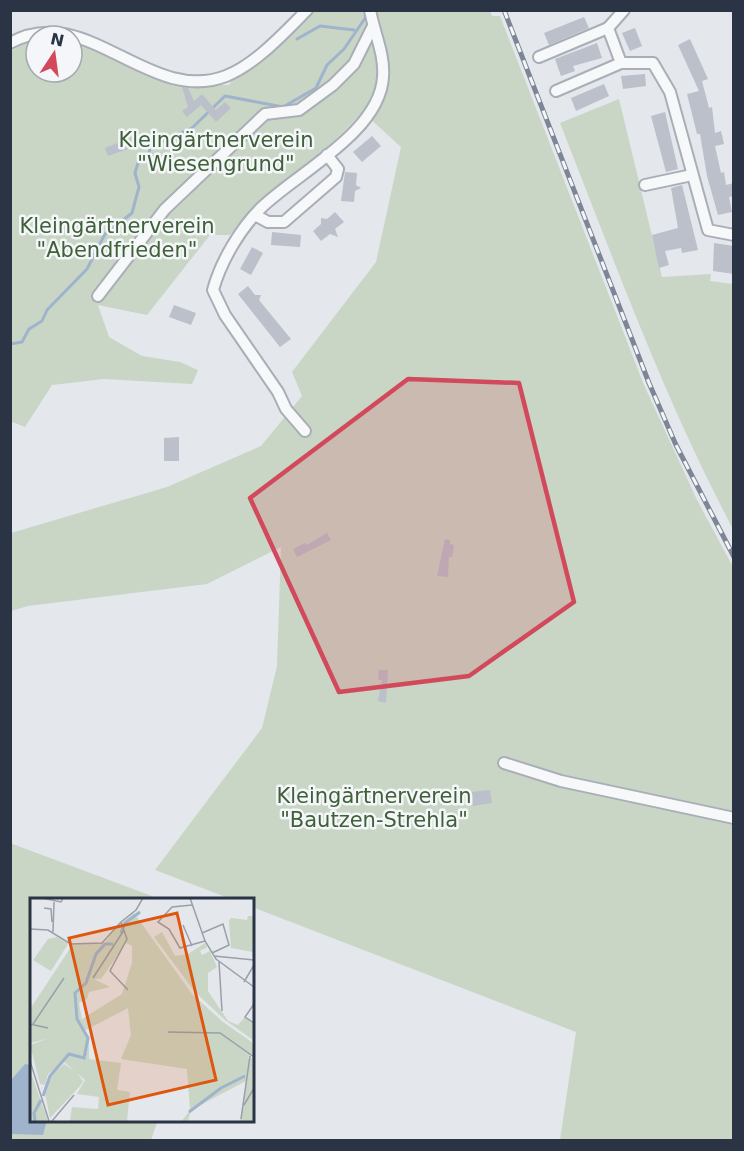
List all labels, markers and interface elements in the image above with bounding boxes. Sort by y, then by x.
north arrow [24,24,84,84]
text: N [49,29,66,51]
park label: Kleingärtnerverein "Wiesengrund" [118,128,314,176]
park label: Kleingärtnerverein "Abendfrieden" [19,214,215,262]
park label: Kleingärtnerverein "Bautzen-Strehla" [276,784,472,832]
inset map [30,898,254,1121]

